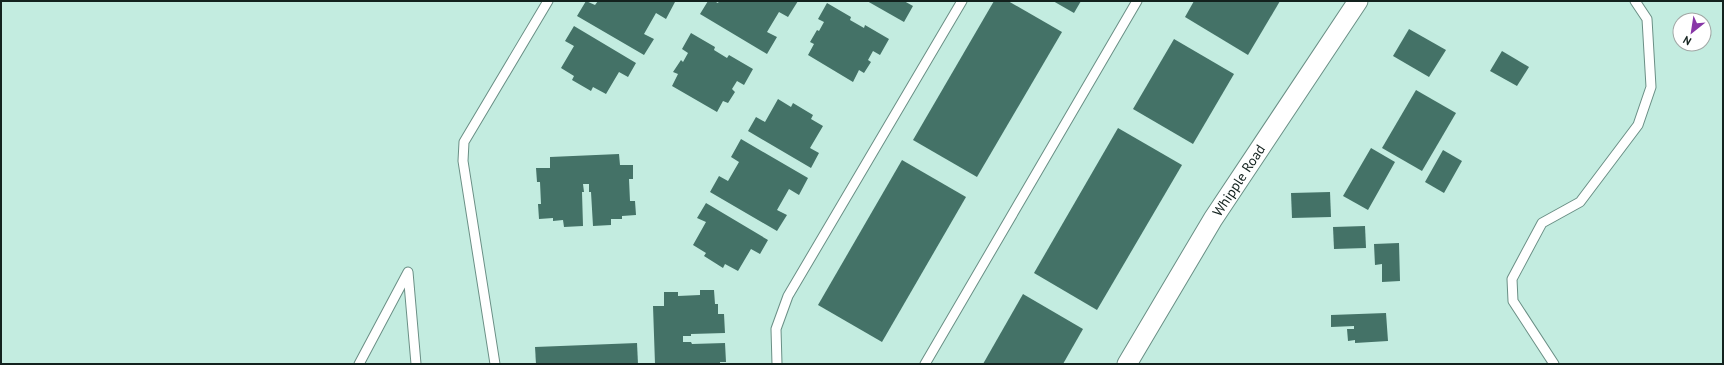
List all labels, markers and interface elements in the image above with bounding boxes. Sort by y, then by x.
north arrow [1672,12,1712,52]
text: N [1680,33,1694,49]
street label: Whipple Road [1208,141,1269,220]

